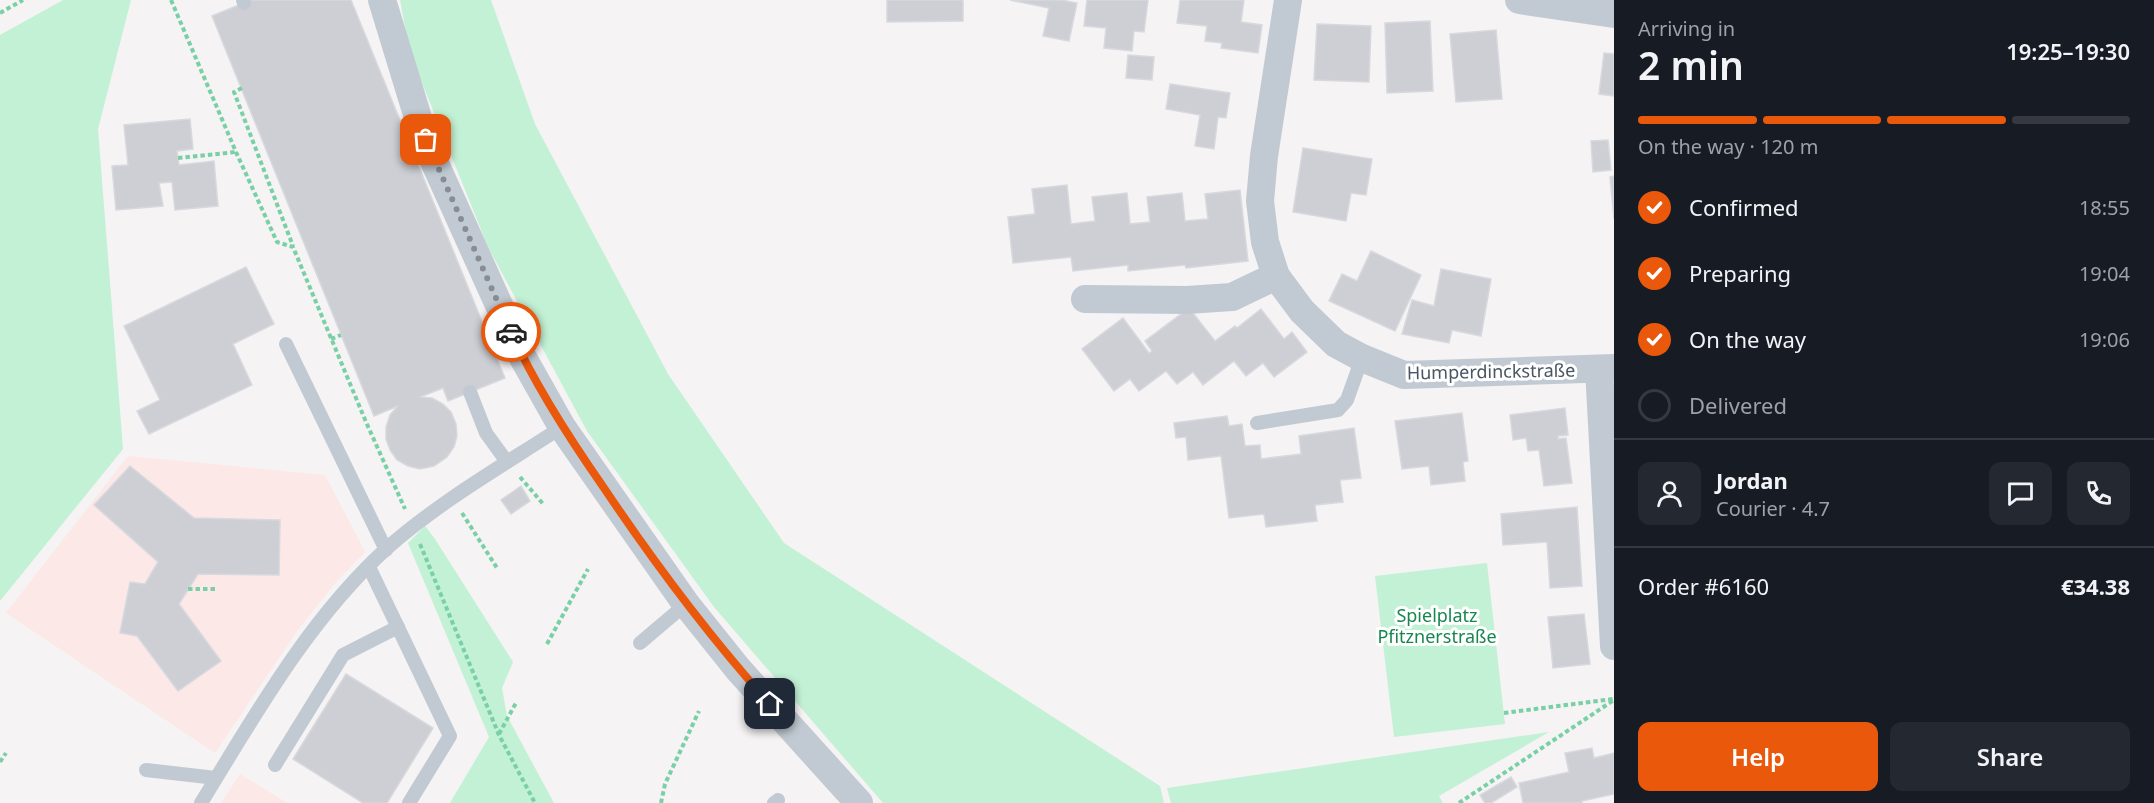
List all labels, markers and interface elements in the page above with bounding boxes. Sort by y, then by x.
text: Arriving in [1638,15,1735,42]
text: 19:25–19:30 [2006,36,2130,66]
text: 2 min [1638,38,1744,91]
pin [400,114,451,165]
icon: bag [409,123,442,156]
text: On the way · 120 m [1638,133,1818,160]
icon: check [1638,191,1671,224]
text: Confirmed [1689,192,1799,222]
text: 18:55 [2079,194,2130,221]
icon: check [1638,257,1671,290]
text: Preparing [1689,258,1791,288]
text: 19:04 [2079,260,2130,287]
courier [481,302,541,362]
icon: car [495,316,528,349]
icon: check [1638,323,1671,356]
text: On the way [1689,324,1806,354]
text: 19:06 [2079,326,2130,353]
street label: Humperdinckstraße [1407,358,1575,384]
text: Delivered [1689,390,1787,420]
button: person [1638,462,1701,525]
button: chat [1989,462,2052,525]
button: phone [2067,462,2130,525]
text: Jordan [1716,465,1788,495]
text: Courier · 4.7 [1716,495,1830,522]
text: Order #6160 [1638,571,1769,601]
text: €34.38 [2061,571,2130,601]
park label: Spielplatz Pfitznerstraße [1377,603,1497,648]
pin [744,678,795,729]
icon: home [753,687,786,720]
button: Help [1638,722,1878,791]
button: Share [1890,722,2130,791]

